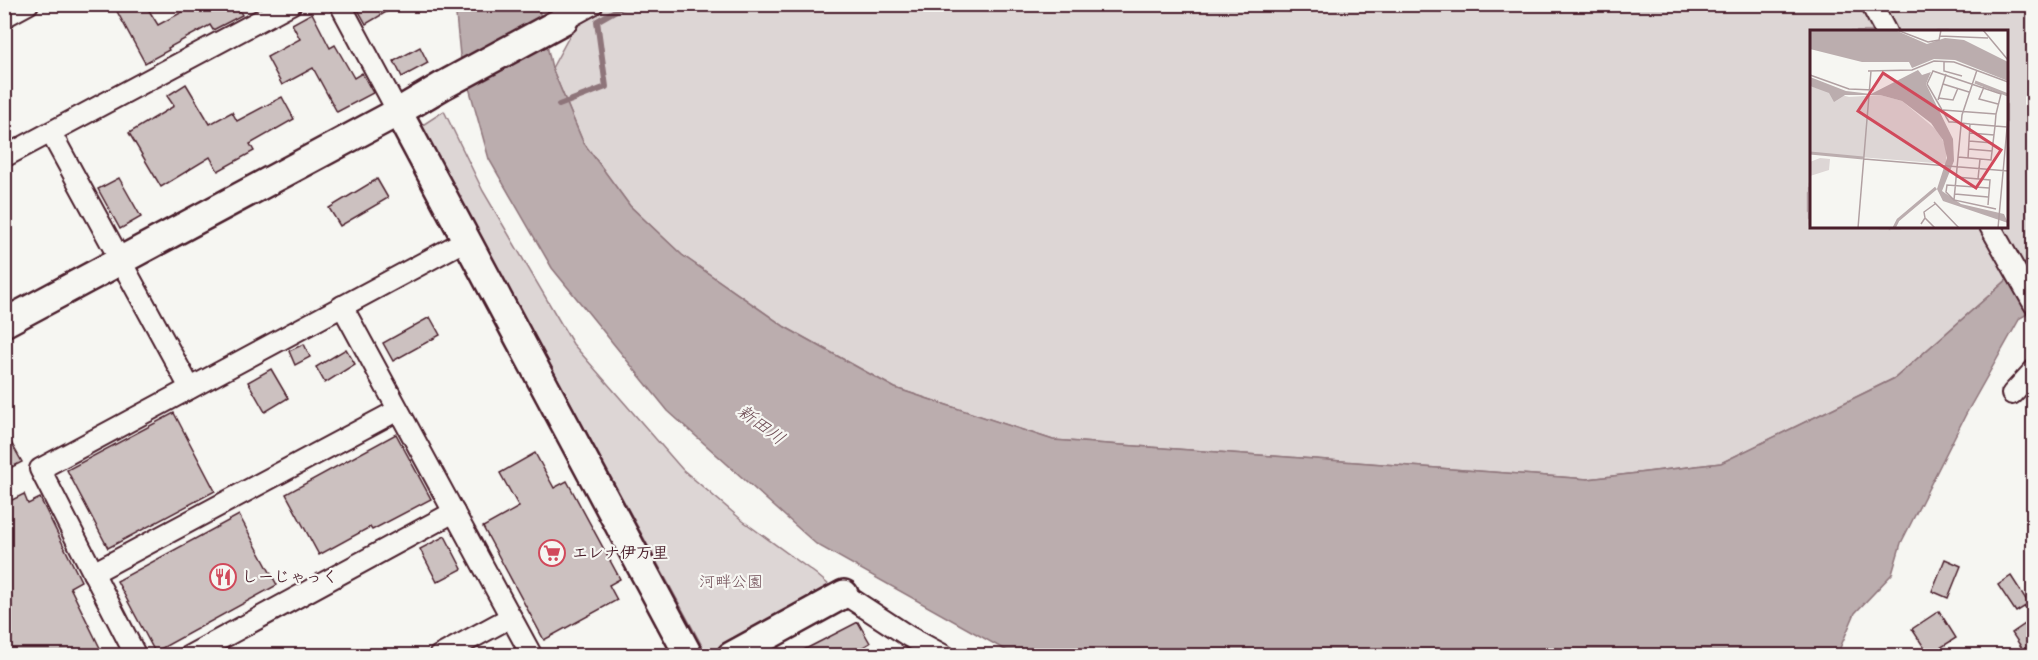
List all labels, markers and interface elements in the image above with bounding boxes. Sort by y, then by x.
inset map [1810,30,2008,228]
water label: 新田川 [732,399,790,451]
supermarket icon: エレナ伊万里 [537,538,567,568]
place label: エレナ伊万里 [572,542,668,564]
restaurant icon: しーじゃっく [208,562,238,592]
place label: しーじゃっく [242,566,338,588]
park label: 河畔公園 [699,571,763,593]

